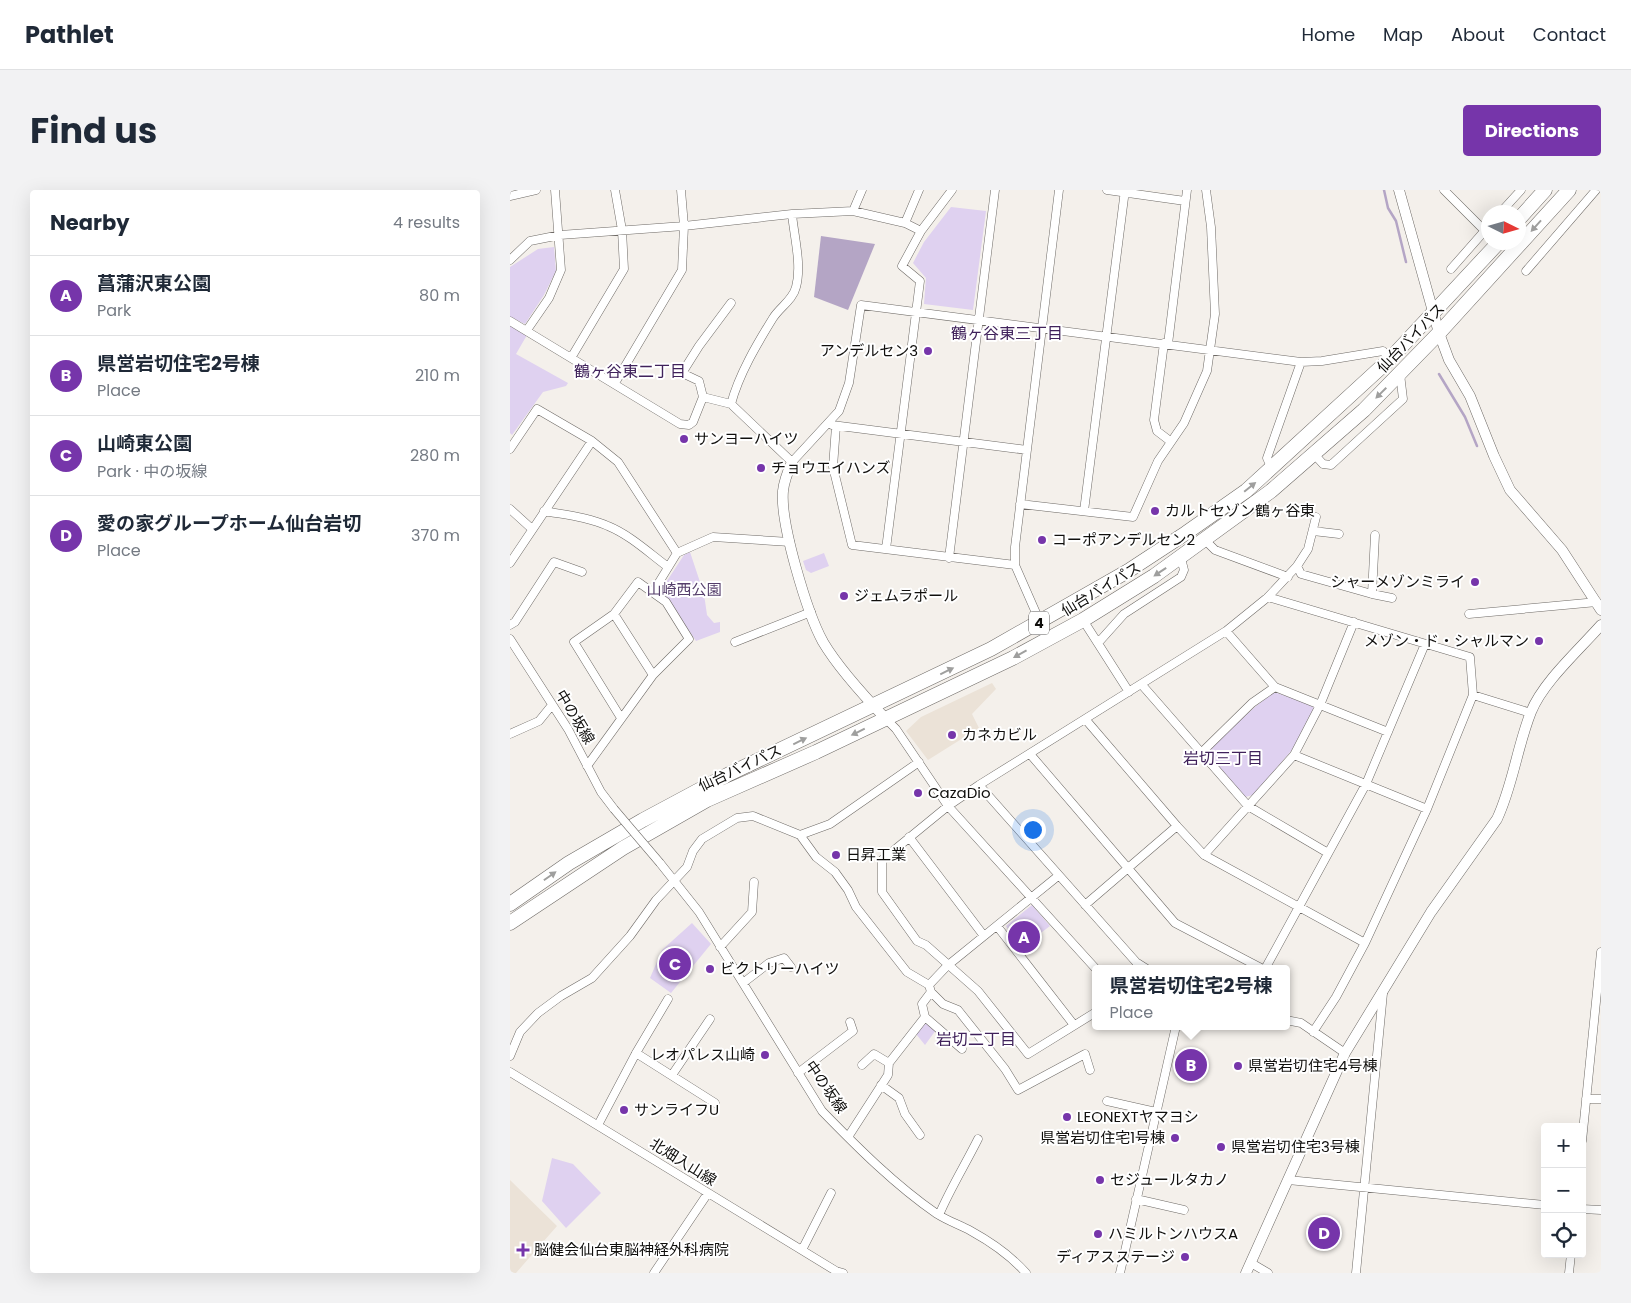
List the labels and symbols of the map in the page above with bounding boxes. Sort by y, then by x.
north arrow [1481,205,1526,250]
one-way arrow [1530,220,1542,232]
street label: 仙台バイパス [1372,298,1449,377]
district label: 鶴ヶ谷東三丁目 [951,322,1063,345]
place label: アンデルセン3 [820,340,918,361]
marker: アンデルセン3 [922,345,934,357]
district label: 鶴ヶ谷東二丁目 [574,360,686,383]
one-way arrow [1375,387,1387,399]
place label: サンヨーハイツ [694,428,798,449]
marker: サンヨーハイツ [678,433,690,445]
place label: チョウエイハンズ [771,457,890,478]
marker: チョウエイハンズ [755,462,767,474]
one-way arrow [1243,482,1256,493]
place label: カルトセゾン鶴ヶ谷東 [1165,500,1315,521]
marker: カルトセゾン鶴ヶ谷東 [1149,505,1161,517]
place label: コーポアンデルセン2 [1052,529,1195,550]
marker: コーポアンデルセン2 [1036,534,1048,546]
street label: 仙台バイパス [1057,556,1145,621]
one-way arrow [1153,567,1167,577]
place label: シャーメゾンミライ [1331,571,1465,592]
marker: シャーメゾンミライ [1469,576,1481,588]
park label: 山崎西公園 [646,579,722,600]
place label: ジェムラポール [854,585,958,606]
marker: ジェムラポール [838,590,850,602]
road number: 4 [1029,612,1049,634]
place label: メゾン・ド・シャルマン [1364,630,1529,651]
marker: メゾン・ド・シャルマン [1533,635,1545,647]
one-way arrow [1012,650,1027,658]
one-way arrow [940,666,954,674]
street label: 中の坂線 [551,686,600,748]
place label: カネカビル [962,724,1037,745]
one-way arrow [851,729,865,737]
marker: カネカビル [946,729,958,741]
one-way arrow [793,736,807,744]
street label: 仙台バイパス [695,739,785,796]
district label: 岩切三丁目 [1183,747,1263,770]
place label: CazaDio [928,782,991,803]
marker: CazaDio [912,787,924,799]
your location [1020,817,1046,843]
place label: 日昇工業 [846,844,906,865]
marker: 日昇工業 [830,849,842,861]
one-way arrow [543,871,557,881]
pin: A [1008,918,1040,956]
pin: C [659,945,691,983]
place label: ビクトリーハイツ [720,958,839,979]
marker: ビクトリーハイツ [704,963,716,975]
district label: 岩切二丁目 [936,1028,1016,1051]
place label: レオパレス山崎 [650,1044,755,1065]
pin: B [1175,1046,1207,1084]
marker: レオパレス山崎 [759,1049,771,1061]
place label: 県営岩切住宅4号棟 [1248,1055,1377,1076]
street label: 中の坂線 [801,1056,852,1117]
marker: 県営岩切住宅4号棟 [1232,1060,1244,1072]
place label: サンライフU [634,1099,719,1120]
marker: サンライフU [618,1104,630,1116]
place label: LEONEXTヤマヨシ [1077,1106,1199,1127]
marker: LEONEXTヤマヨシ [1061,1111,1073,1123]
place label: 県営岩切住宅1号棟 [1040,1127,1165,1148]
marker: 県営岩切住宅1号棟 [1169,1132,1181,1144]
street label: 北畑入山線 [646,1133,721,1190]
place label: 県営岩切住宅3号棟 [1231,1136,1360,1157]
marker: 県営岩切住宅3号棟 [1215,1141,1227,1153]
place label: セジュールタカノ [1110,1169,1229,1190]
marker: セジュールタカノ [1094,1174,1106,1186]
pin: D [1308,1214,1340,1252]
place label: ハミルトンハウスA [1108,1223,1238,1244]
marker: ハミルトンハウスA [1092,1228,1104,1240]
place label: 脳健会仙台東脳神経外科病院 [534,1239,729,1260]
marker: 脳健会仙台東脳神経外科病院 [516,1243,530,1257]
place label: ディアスステージ [1056,1246,1175,1267]
marker: ディアスステージ [1179,1251,1191,1263]

